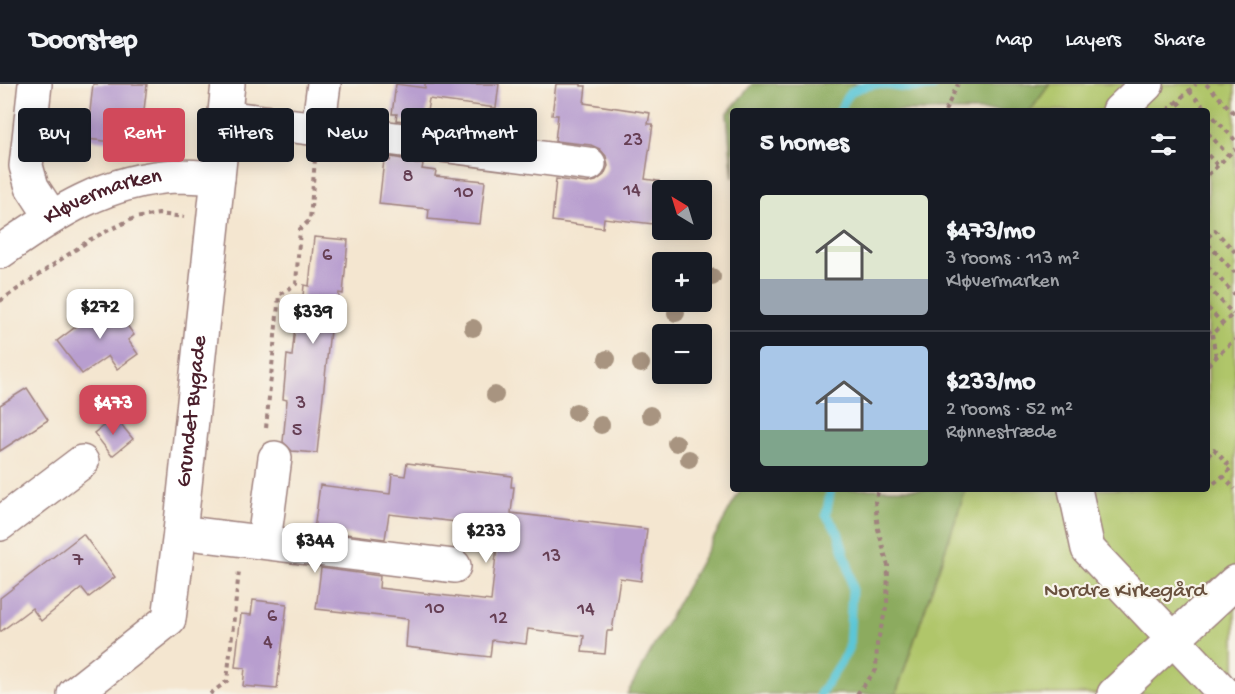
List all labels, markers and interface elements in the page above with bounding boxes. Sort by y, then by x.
text: Doorstep [30,25,137,58]
text: Map [996,29,1032,54]
text: Layers [1065,29,1121,54]
text: Share [1154,29,1205,54]
chip: Buy [18,108,91,162]
chip: Rent [103,108,185,162]
chip: Filters [197,108,294,162]
chip: New [306,108,389,162]
chip: Apartment [401,108,537,162]
icon: filters [1147,128,1180,161]
text: 5 homes [760,129,849,160]
house number: 23 [623,130,643,153]
street label: Kløvermarken [39,164,164,232]
house number: 8 [403,166,414,189]
house number: 14 [622,180,641,203]
north arrow [652,180,712,240]
map controls [652,180,712,384]
house number: 10 [453,182,474,205]
text: $473/mo [946,217,1035,248]
icon: home [808,219,880,291]
house number: 6 [322,245,333,268]
text: 3 rooms · 113 m² [946,248,1080,271]
button: + [652,252,712,312]
text: Kløvermarken [946,271,1059,294]
pin: $272 [64,289,136,340]
pin: $339 [277,294,349,345]
text: $272 [81,297,120,320]
text: $339 [293,302,333,325]
button: − [652,324,712,384]
street label: Grundet Bygade [172,334,214,488]
text: $233/mo [946,368,1036,399]
icon: home [808,370,880,442]
pin: $473 [77,385,149,436]
text: $473 [93,393,133,416]
house number: 3 [295,393,306,416]
text: 2 rooms · 52 m² [946,399,1073,422]
house number: 5 [292,420,302,443]
text: Rønnestræde [946,422,1056,445]
pin: $233 [450,513,522,564]
text: $233 [466,521,506,544]
pin: $344 [279,523,351,574]
text: $344 [296,531,334,554]
house number: 13 [542,546,561,569]
house number: 7 [72,550,84,573]
park label: Nordre Kirkegård [1044,579,1208,605]
house number: 10 [424,598,445,621]
house number: 14 [576,599,595,622]
house number: 6 [267,606,278,629]
house number: 12 [489,608,508,631]
house number: 4 [263,632,273,655]

